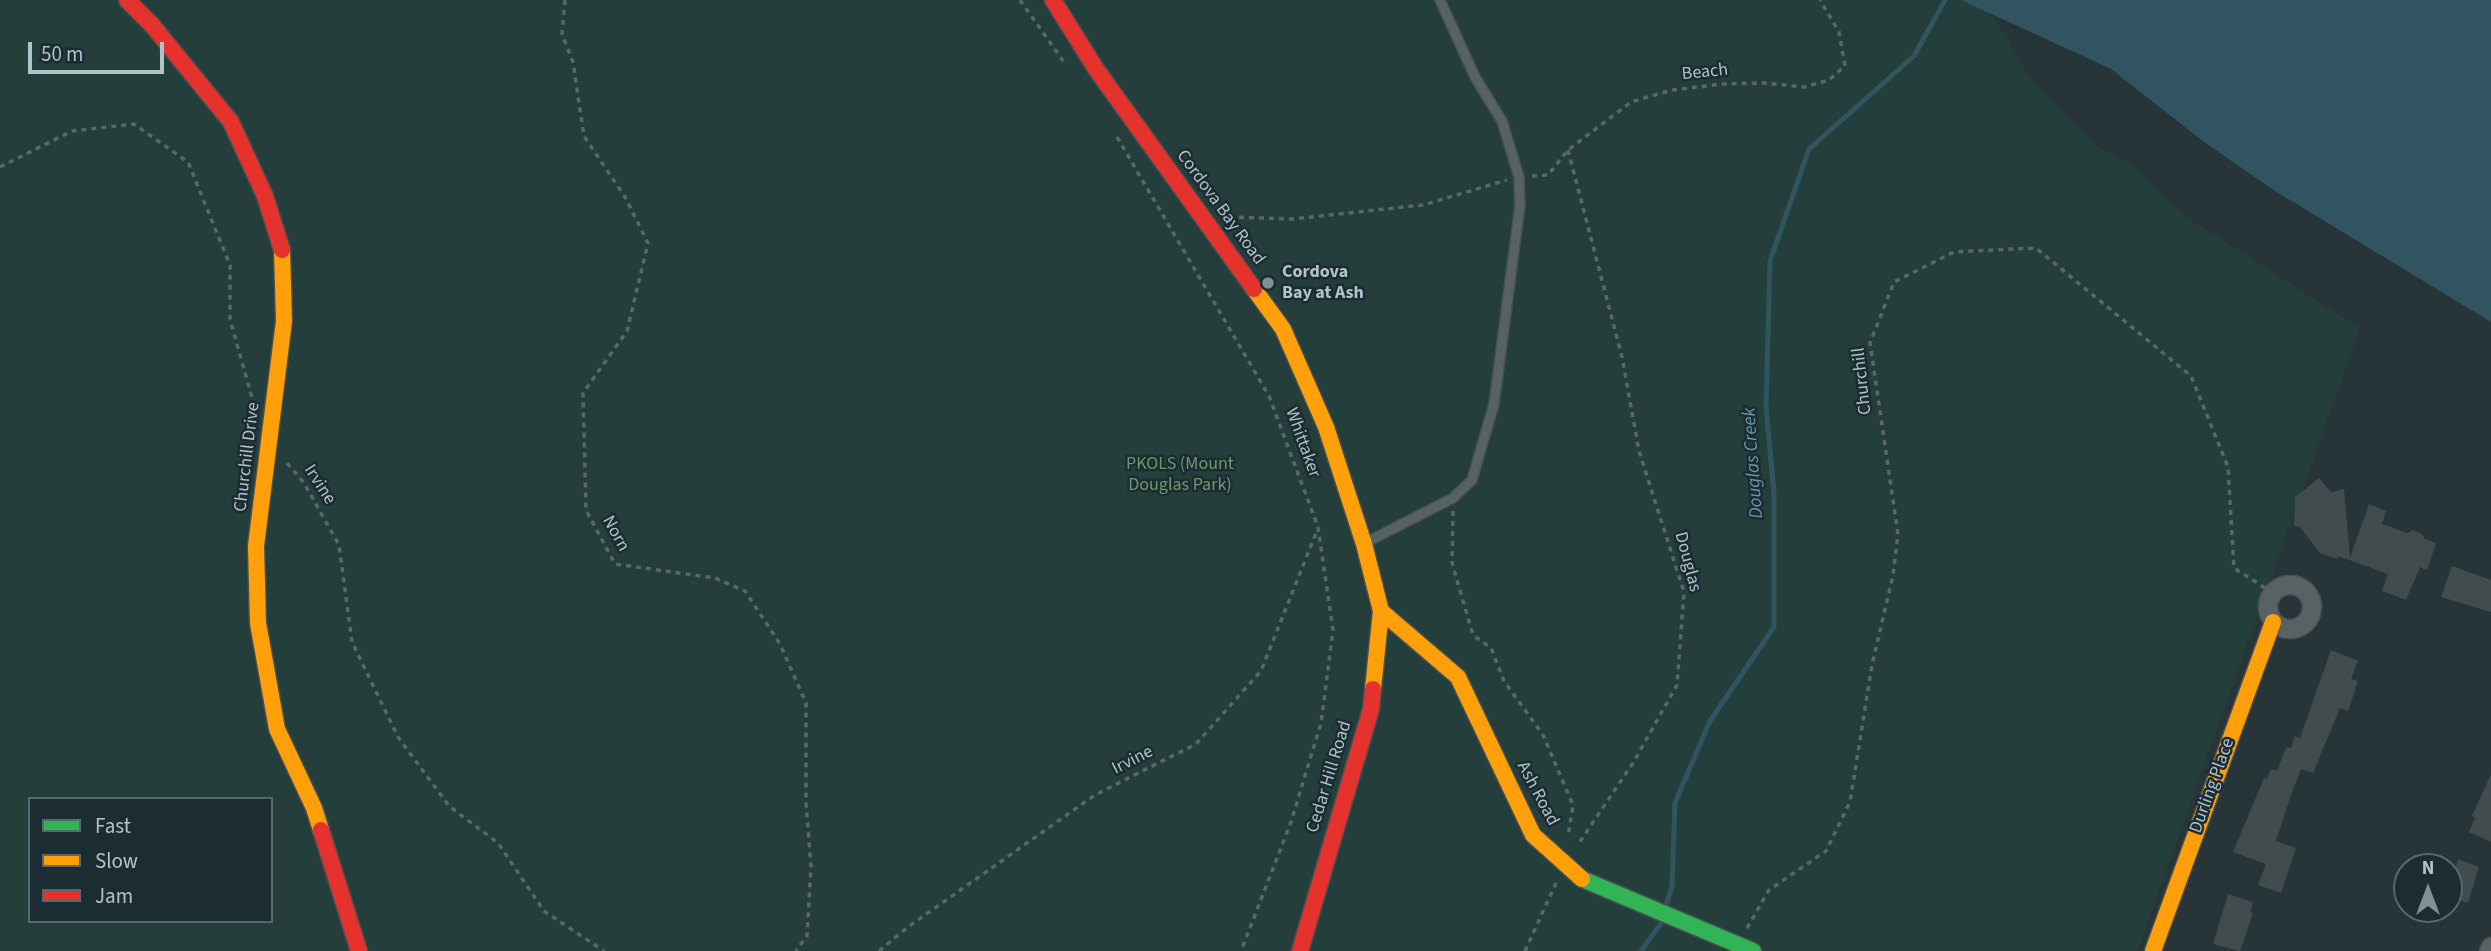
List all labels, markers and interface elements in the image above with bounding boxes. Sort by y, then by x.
scale bar [32,28,168,72]
text: 50 m [41,39,83,69]
street label: Beach [1681,60,1729,86]
street label: Cordova Bay Road [1171,146,1269,270]
place label: Cordova Bay at Ash [1282,262,1364,304]
marker: Cordova Bay at Ash [1260,275,1276,291]
street label: Churchill [1849,346,1877,416]
street label: Churchill Drive [231,401,265,513]
street label: Whittaker [1279,405,1325,481]
water label: Douglas Creek [1739,407,1769,519]
park label: PKOLS (Mount Douglas Park) [1126,454,1234,496]
street label: Irvine [298,461,340,509]
street label: Norn [596,512,634,556]
street label: Douglas [1669,530,1705,594]
street label: Cedar Hill Road [1303,719,1357,835]
street label: Durling Place [2186,736,2240,836]
street label: Irvine [1109,742,1157,780]
street label: Ash Road [1511,758,1563,830]
legend [28,797,273,923]
text: Fast [95,811,131,841]
text: Slow [95,846,138,876]
north arrow [2393,853,2463,923]
text: N [2422,855,2434,882]
text: Jam [95,881,133,911]

